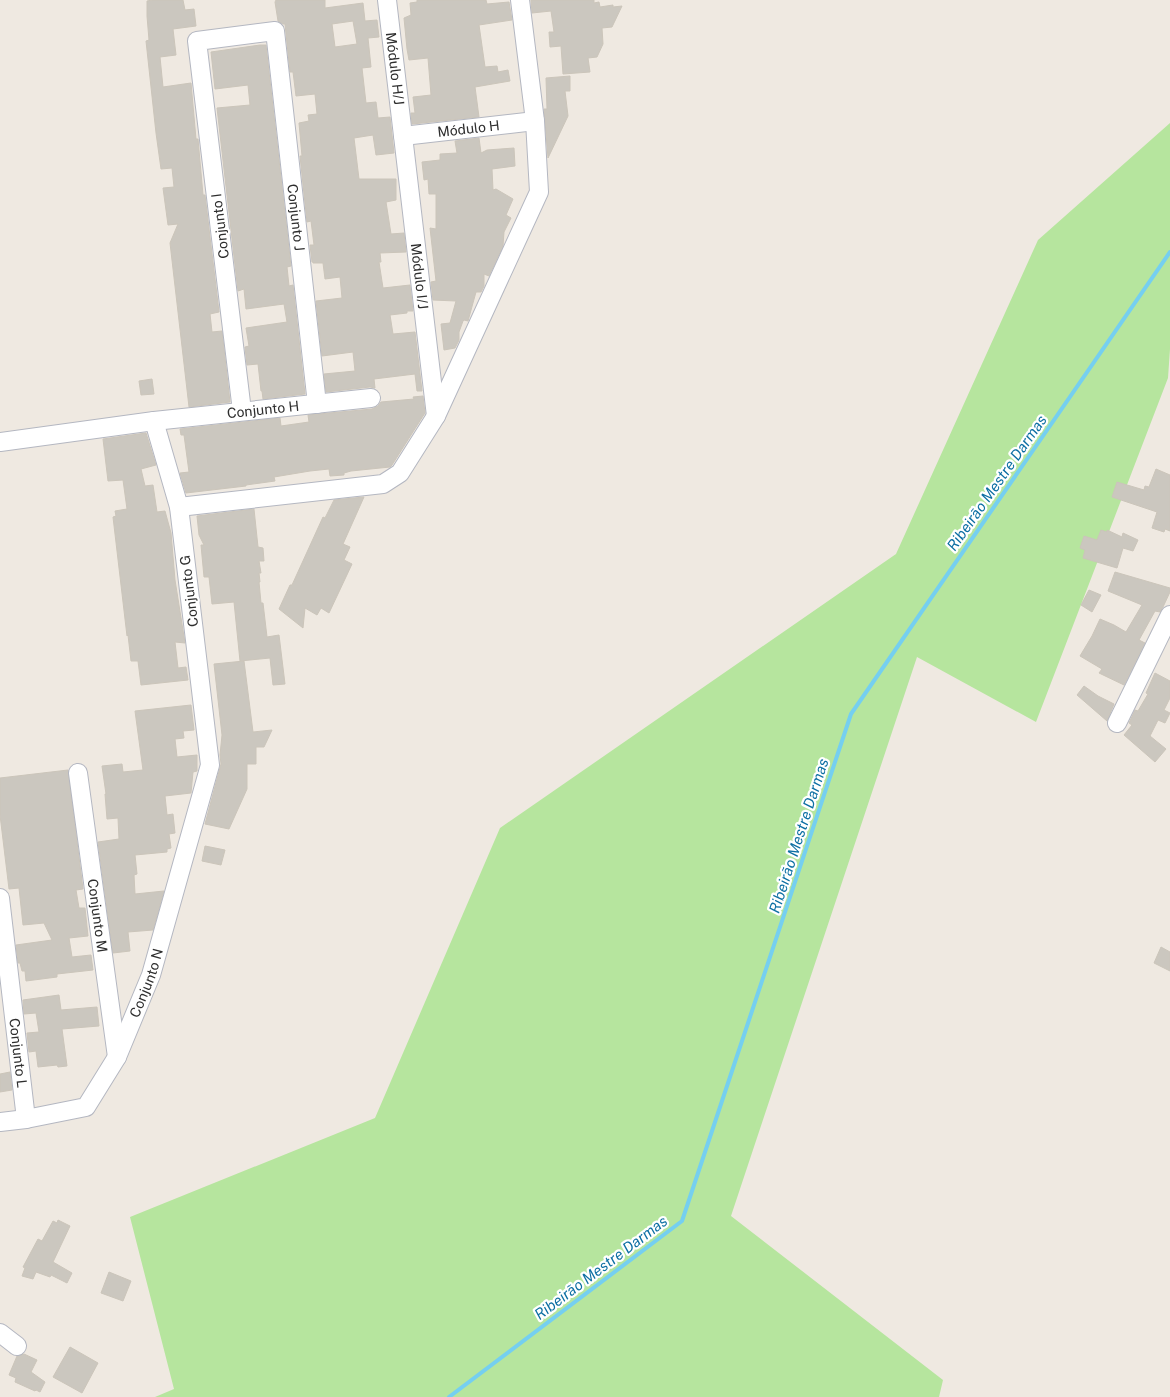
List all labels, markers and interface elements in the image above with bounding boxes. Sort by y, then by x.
street label: Módulo H/J [383,31,407,106]
street label: Módulo H [437,117,501,140]
street label: Conjunto J [284,183,308,252]
street label: Conjunto I [208,192,232,260]
street label: Módulo I/J [408,242,431,310]
street label: Conjunto H [226,398,300,421]
water label: Ribeirão Mestre Darmas [943,412,1050,554]
street label: Conjunto G [177,554,201,628]
water label: Ribeirão Mestre Darmas [765,756,832,915]
street label: Conjunto M [85,878,111,954]
street label: Conjunto N [126,947,166,1020]
street label: Conjunto L [6,1017,30,1089]
water label: Ribeirão Mestre Darmas [531,1212,670,1323]

